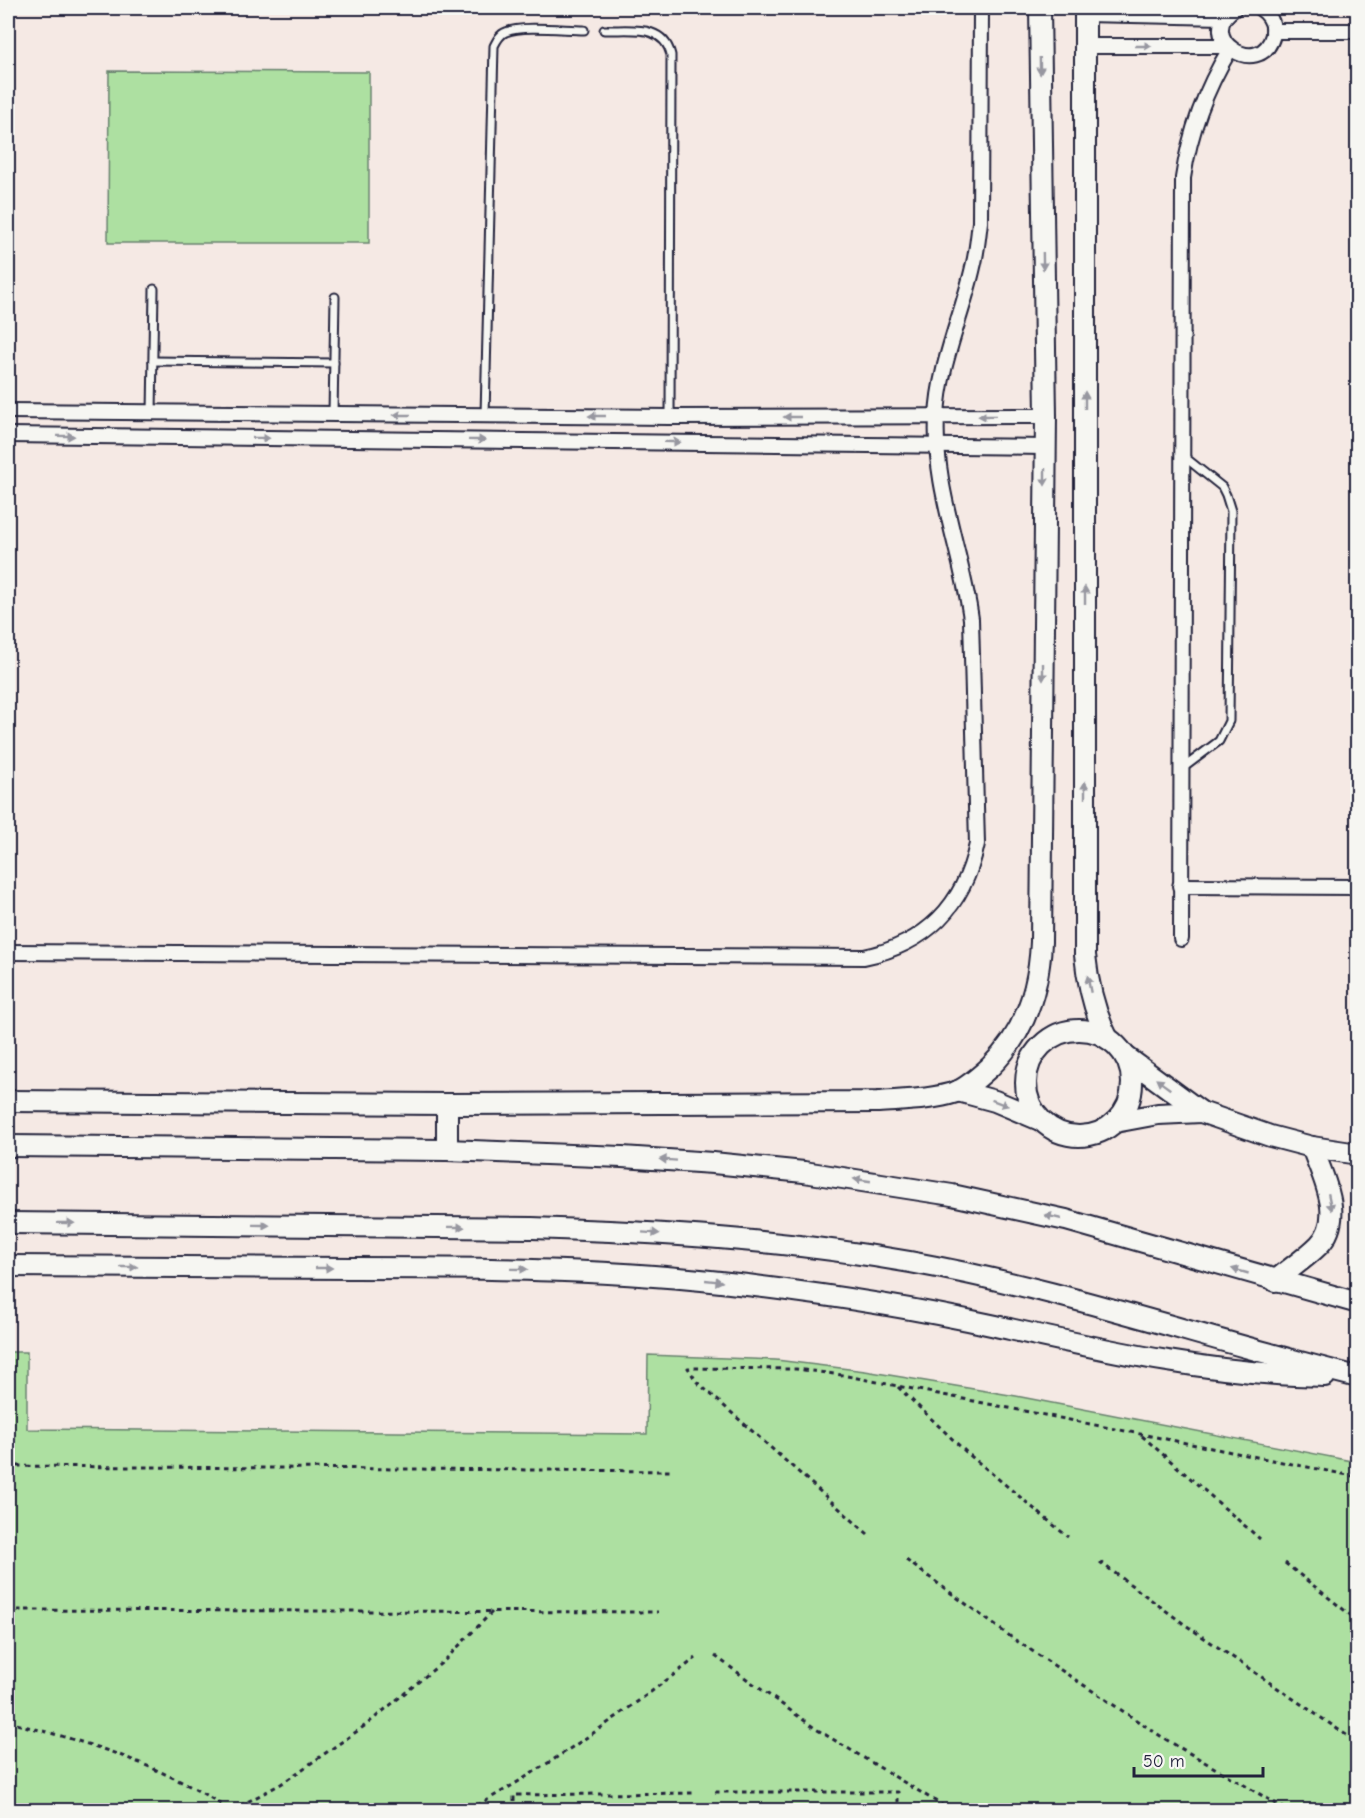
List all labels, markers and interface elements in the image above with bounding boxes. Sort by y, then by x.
one-way arrow [1134,41,1153,51]
one-way arrow [1035,56,1045,75]
one-way arrow [1038,251,1048,270]
one-way arrow [1080,390,1090,409]
one-way arrow [393,410,412,419]
one-way arrow [588,411,607,421]
one-way arrow [783,412,802,422]
one-way arrow [978,412,997,421]
one-way arrow [56,431,75,441]
one-way arrow [251,433,270,443]
one-way arrow [467,435,486,445]
one-way arrow [662,437,681,447]
one-way arrow [1040,467,1049,486]
one-way arrow [1080,585,1090,604]
one-way arrow [1038,662,1048,681]
one-way arrow [1080,780,1090,799]
one-way arrow [1084,975,1093,994]
one-way arrow [1155,1078,1171,1090]
one-way arrow [991,1098,1009,1108]
one-way arrow [658,1155,677,1164]
one-way arrow [852,1176,871,1185]
one-way arrow [1326,1193,1335,1212]
one-way arrow [1044,1212,1062,1222]
one-way arrow [56,1219,75,1228]
one-way arrow [251,1220,270,1230]
one-way arrow [446,1222,465,1232]
one-way arrow [641,1228,660,1237]
one-way arrow [119,1262,138,1272]
one-way arrow [314,1263,333,1273]
one-way arrow [509,1264,528,1274]
one-way arrow [1231,1266,1249,1275]
one-way arrow [704,1276,723,1286]
scale bar [1134,1740,1263,1778]
text: 50 m [1143,1751,1185,1772]

